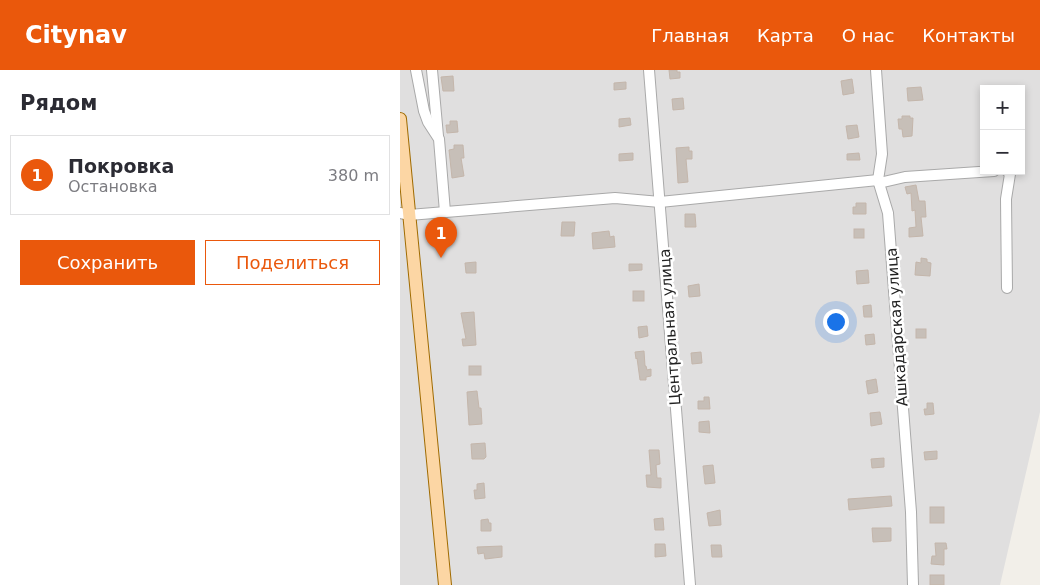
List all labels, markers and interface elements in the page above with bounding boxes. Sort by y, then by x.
text: Citynav [25,21,127,49]
text: Главная [651,25,729,46]
text: Карта [757,25,814,46]
text: О нас [842,25,894,46]
text: Контакты [922,25,1015,46]
map controls [980,85,1025,175]
button: + [980,85,1025,130]
text: Рядом [20,91,97,115]
button: − [980,130,1025,175]
text: Покровка [68,155,174,177]
text: 1 [31,166,43,185]
text: 380 m [328,166,379,185]
text: Остановка [68,177,158,196]
pin: 1 [425,217,457,258]
button: Сохранить [20,240,195,285]
button: Поделиться [205,240,380,285]
street label: Ашкадарская улица [882,247,912,407]
street label: Центральная улица [656,248,684,406]
your location [823,309,849,335]

